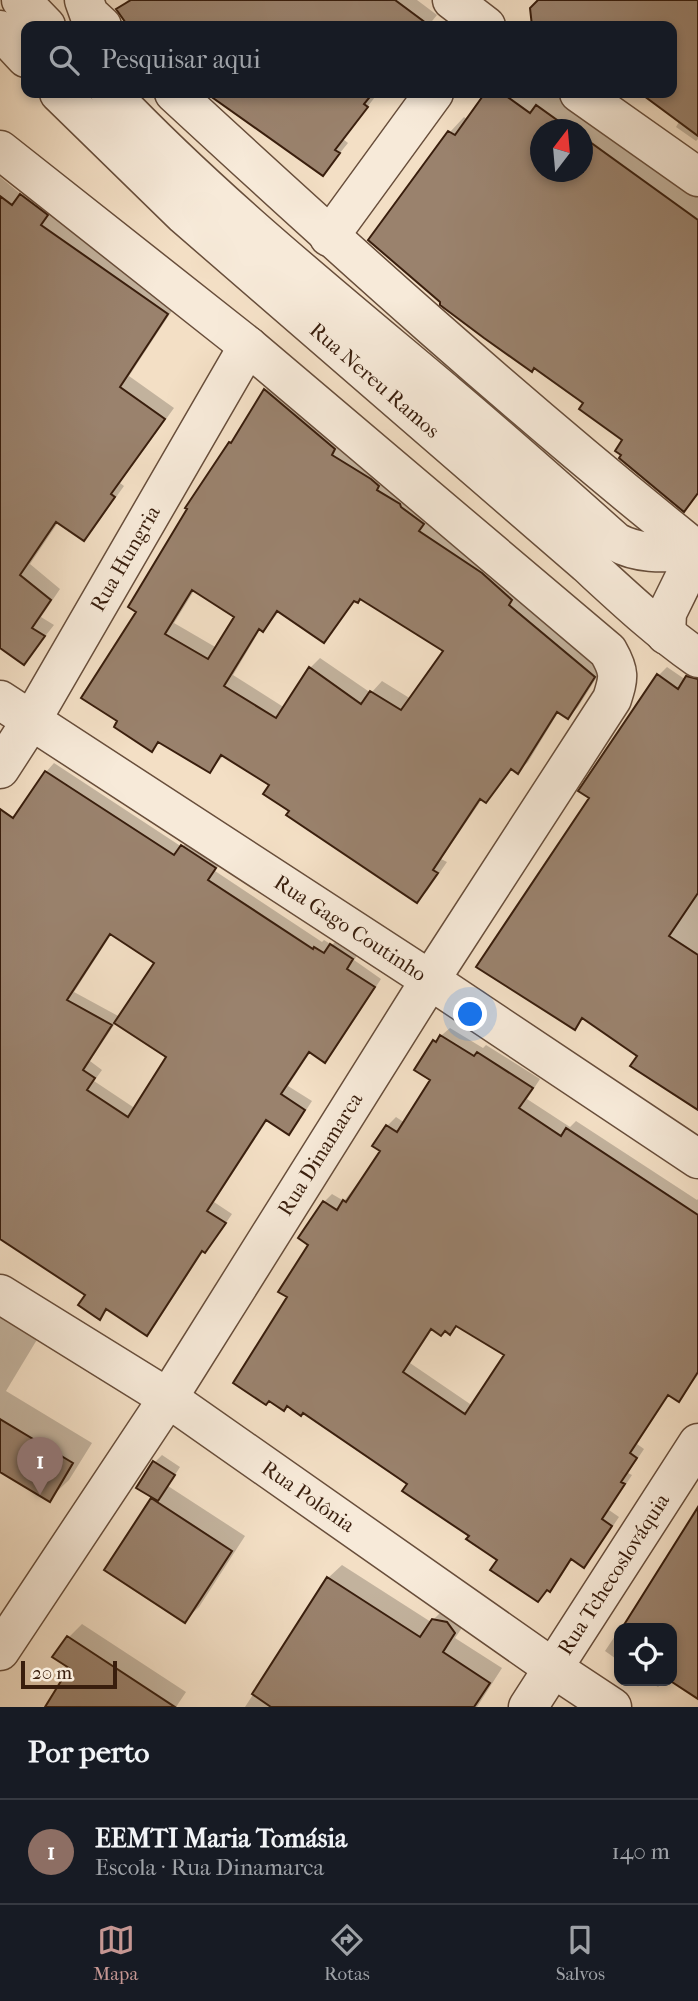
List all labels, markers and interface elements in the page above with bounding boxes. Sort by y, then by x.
search box [21,21,677,98]
icon: search [45,41,83,79]
text: Pesquisar aqui [101,44,261,75]
north arrow [530,119,593,182]
street label: Rua Nereu Ramos [305,318,445,443]
street label: Rua Hungria [85,501,165,615]
street label: Rua Gago Coutinho [270,870,431,986]
your location [453,997,487,1031]
street label: Rua Dinamarca [273,1088,367,1220]
pin: 1 [17,1437,63,1495]
street label: Rua Polônia [257,1456,360,1537]
street label: Rua Tchecoslováquia [553,1489,674,1659]
map controls [614,1623,677,1686]
button: locate [614,1623,677,1686]
scale bar [21,1658,117,1690]
text: 20 m [32,1662,72,1684]
text: Por perto [28,1735,150,1770]
text: EEMTI Maria Tomásia [95,1823,347,1854]
text: 1 [47,1838,55,1865]
text: 140 m [611,1838,670,1865]
text: Escola · Rua Dinamarca [95,1854,324,1881]
tab: Mapa [93,1921,138,1985]
tab: Rotas [324,1921,370,1985]
tab: Salvos [556,1921,605,1985]

